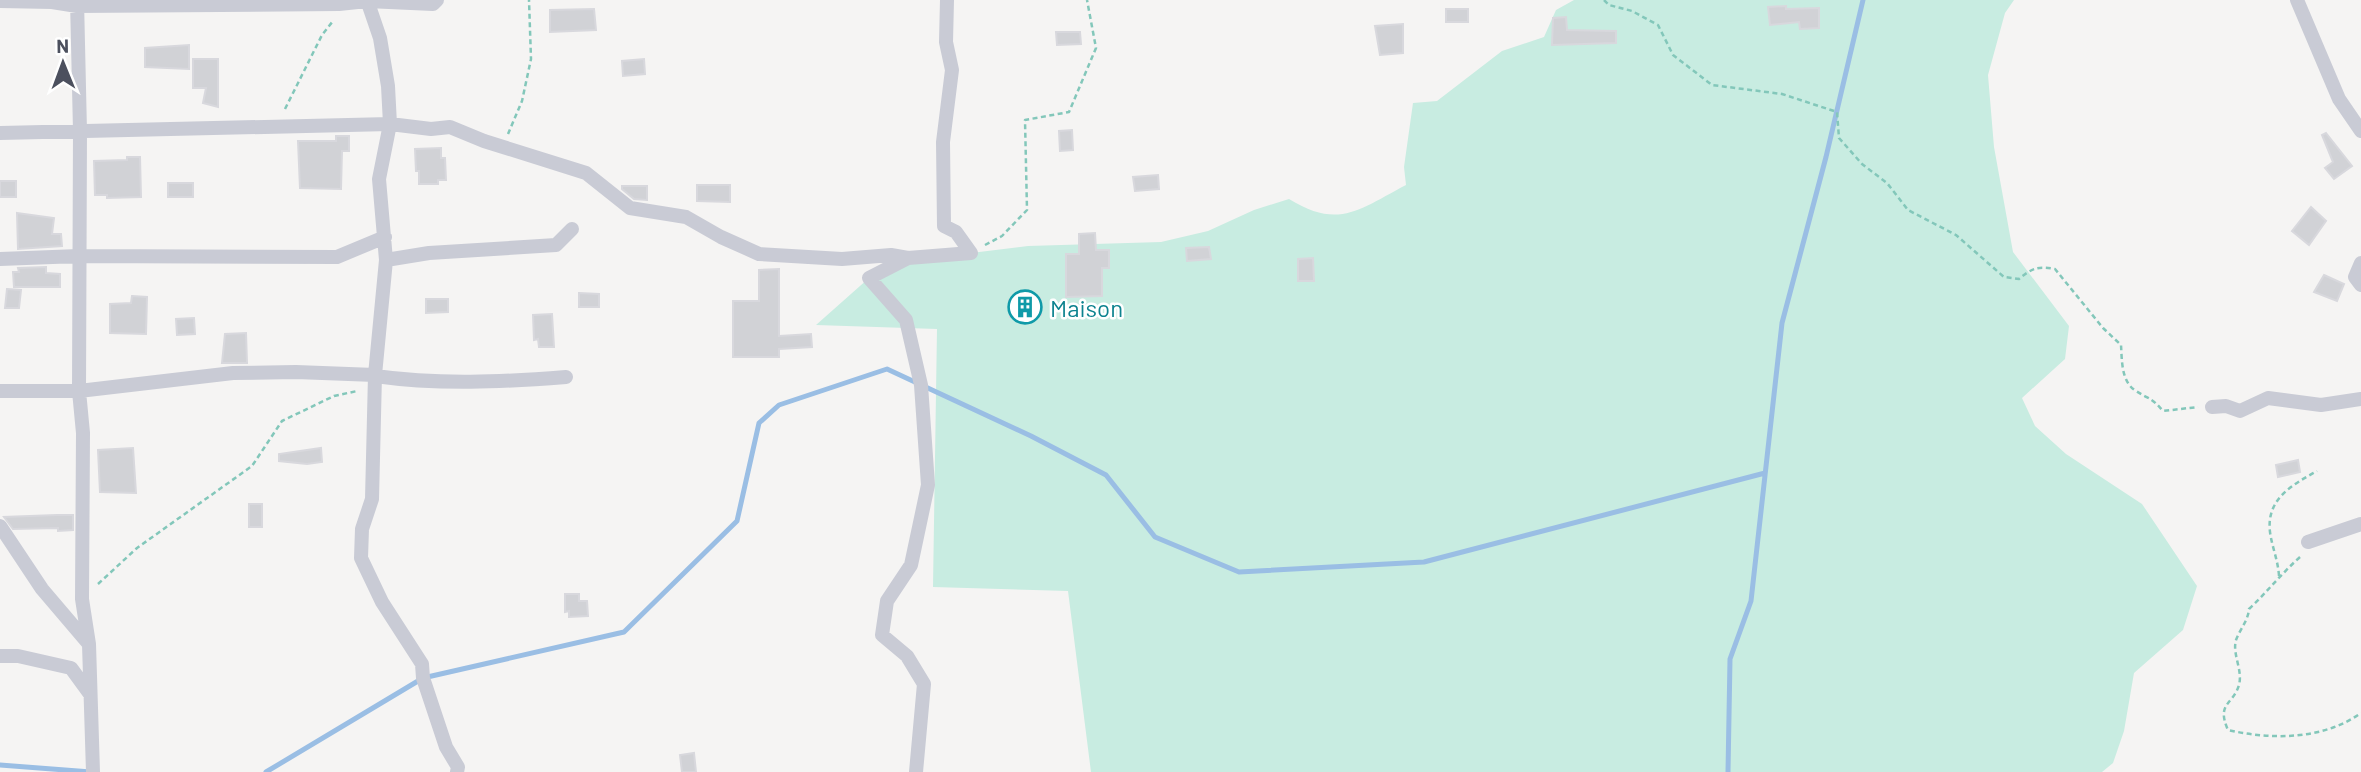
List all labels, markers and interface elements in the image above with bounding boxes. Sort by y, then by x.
north arrow [28,28,98,98]
text: N [56,34,69,57]
building icon: Maison [1006,288,1044,326]
place label: Maison [1050,293,1123,322]

